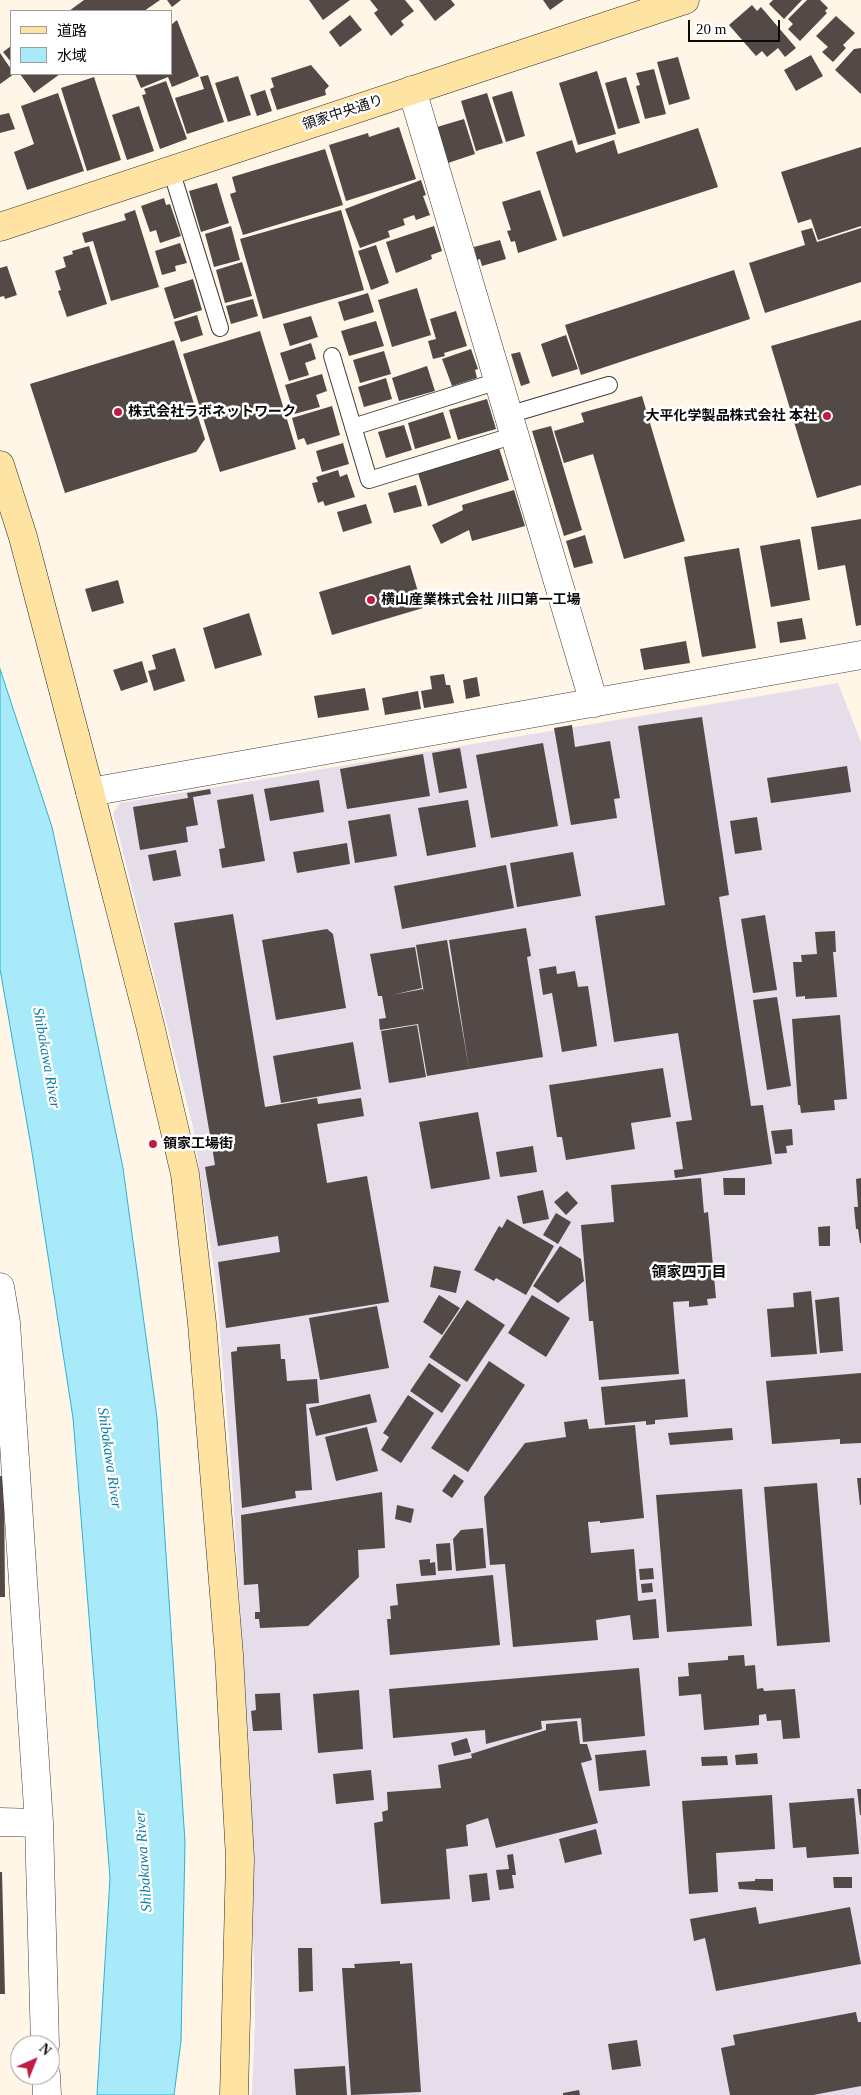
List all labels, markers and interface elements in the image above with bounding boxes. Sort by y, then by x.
legend [10,10,172,75]
scale bar [691,10,784,42]
text: 20 m [696,21,726,37]
text: 道路 [57,23,87,39]
text: 水域 [57,48,87,64]
street label: 領家中央通り [300,92,386,134]
place label: 株式会社ラボネットワーク [128,404,296,420]
marker: 株式会社ラボネットワーク [112,406,124,418]
place label: 大平化学製品株式会社 本社 [646,408,817,424]
marker: 大平化学製品株式会社 本社 [821,410,833,422]
place label: 横山産業株式会社 川口第一工場 [381,592,580,608]
marker: 横山産業株式会社 川口第一工場 [365,594,377,606]
water label: Shibakawa River [28,1006,64,1110]
place label: 領家工場街 [163,1136,233,1152]
marker: 領家工場街 [147,1138,159,1150]
district label: 領家四丁目 [652,1264,726,1282]
water label: Shibakawa River [93,1406,125,1510]
water label: Shibakawa River [131,1809,157,1913]
north arrow [10,2035,60,2085]
text: N [36,2041,54,2058]

